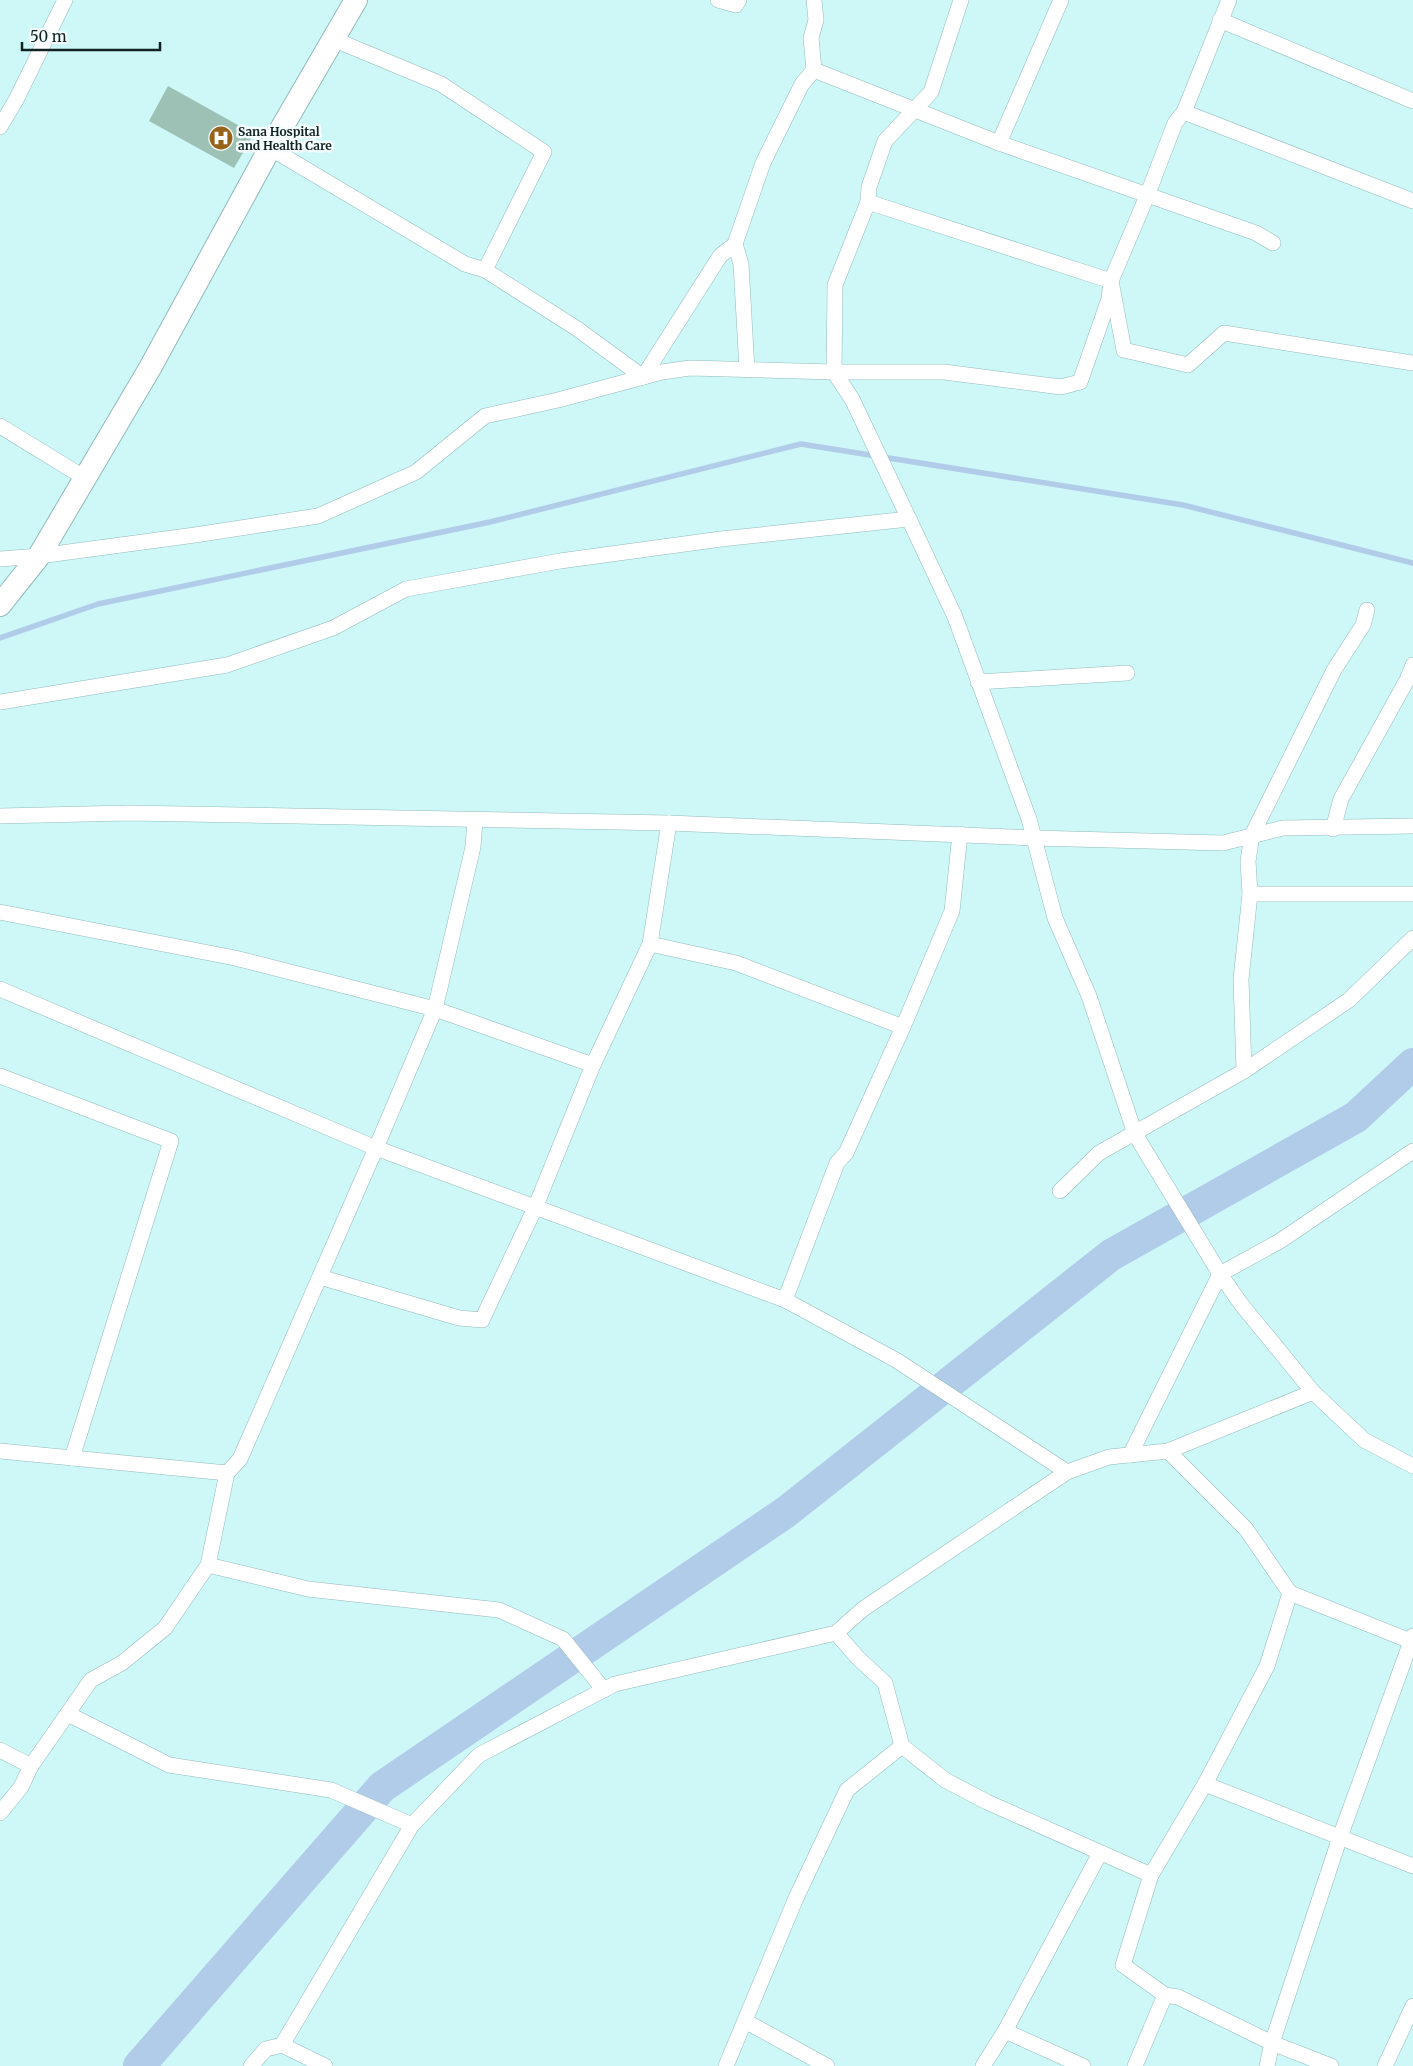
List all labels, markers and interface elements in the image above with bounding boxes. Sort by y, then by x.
scale bar [22,20,160,52]
text: 50 m [30,27,67,46]
place label: Sana Hospital and Health Care [238,124,332,153]
hospital icon: Sana Hospital and Health Care [208,125,234,151]

